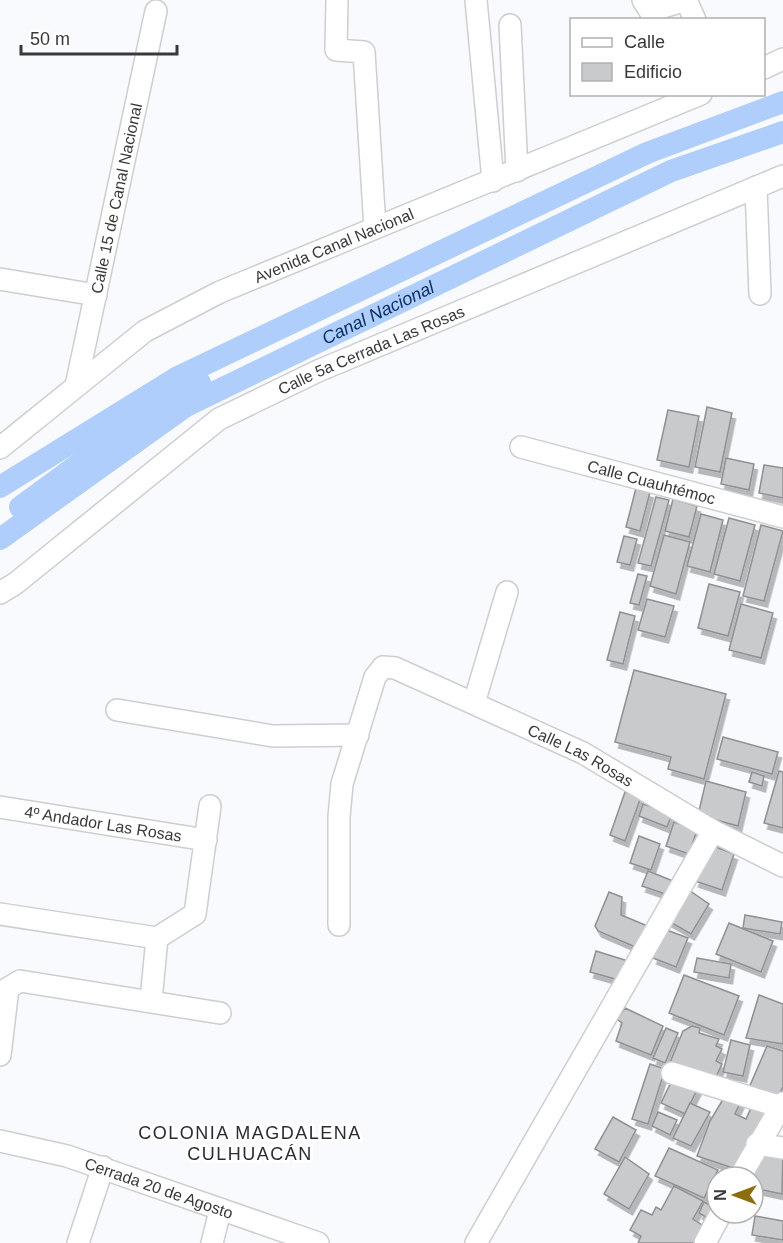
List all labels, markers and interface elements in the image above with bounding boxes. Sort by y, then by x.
scale bar [21,18,177,56]
legend [570,18,765,96]
text: 50 m [30,29,70,49]
text: Calle [624,32,665,52]
text: Edificio [624,62,682,82]
street label: Calle 15 de Canal Nacional [87,102,145,295]
street label: Avenida Canal Nacional [252,205,416,285]
water label: Canal Nacional [319,277,438,349]
street label: Calle 5a Cerrada Las Rosas [275,302,467,398]
street label: Calle Cuauhtémoc [586,457,717,507]
street label: Calle Las Rosas [525,721,636,790]
street label: 4º Andador Las Rosas [23,803,183,845]
district label: COLONIA MAGDALENA CULHUACÁN [138,1123,362,1164]
street label: Cerrada 20 de Agosto [83,1154,235,1221]
north arrow [705,1165,765,1225]
text: N [712,1189,729,1201]

